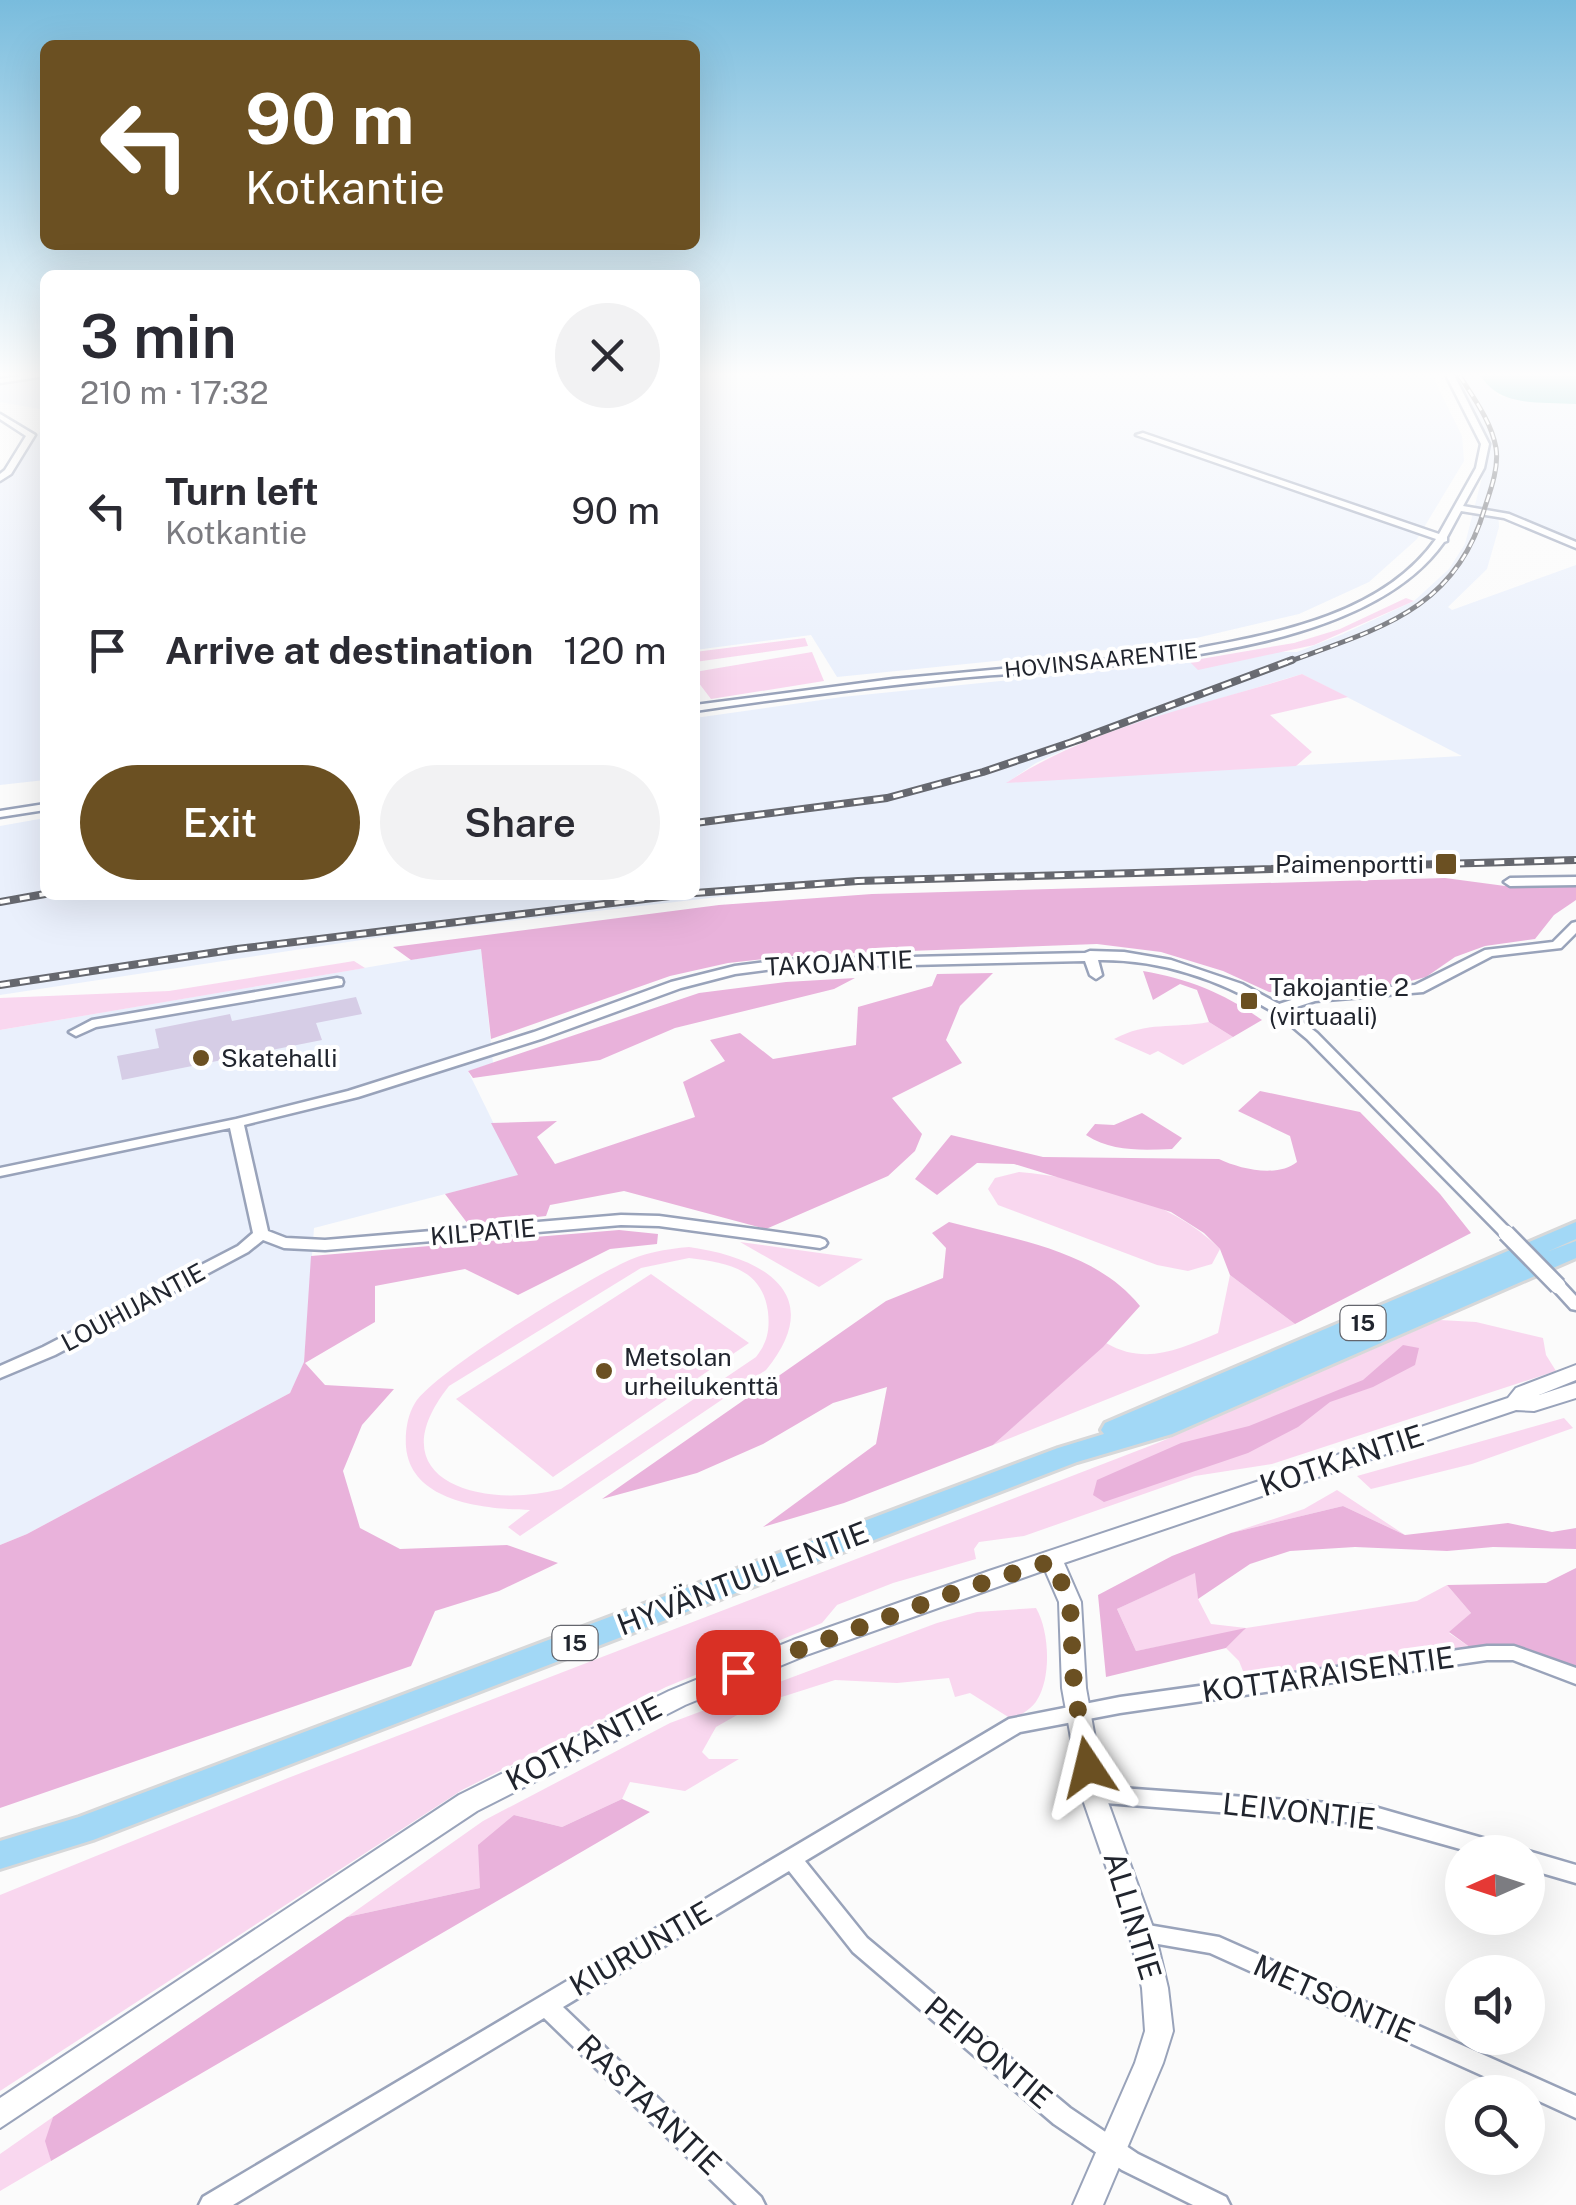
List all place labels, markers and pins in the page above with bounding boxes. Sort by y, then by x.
place label: Paimenportti [1275,849,1424,879]
marker: Paimenportti [1433,851,1459,877]
place label: Takojantie 2 (virtuaali) [1269,972,1409,1031]
marker: Takojantie 2 (virtuaali) [1238,990,1260,1012]
place label: Skatehalli [221,1043,337,1073]
marker: Skatehalli [190,1047,212,1069]
place label: Metsolan urheilukenttä [624,1342,779,1401]
marker: Metsolan urheilukenttä [593,1360,615,1382]
pin [696,1630,781,1715]

